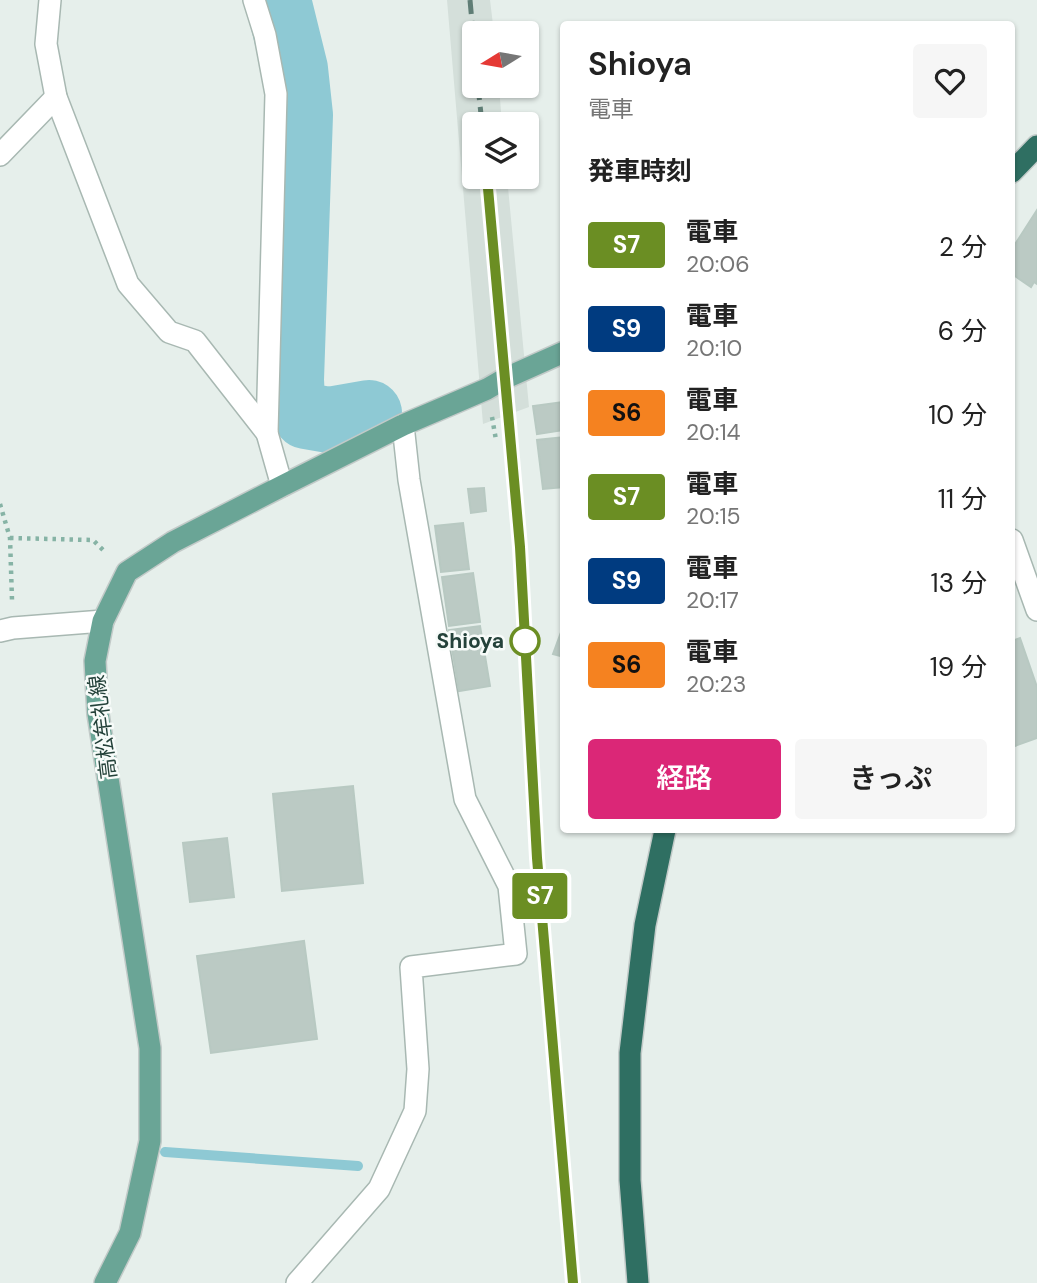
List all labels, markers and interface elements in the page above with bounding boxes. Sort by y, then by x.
north arrow [462,21,539,98]
map controls [462,21,539,189]
text: Shioya [588,42,692,85]
button: heart [913,44,987,118]
text: 電車 [588,94,634,124]
button: layers [462,112,539,189]
text: 発車時刻 [588,154,692,188]
text: 電車 [686,215,738,249]
text: S7 [613,229,640,260]
text: 2 分 [939,230,987,264]
text: 20:06 [686,249,750,279]
text: 電車 [686,299,738,333]
text: S9 [612,313,641,344]
text: 6 分 [938,314,987,348]
text: 20:10 [686,333,742,363]
text: 電車 [686,383,738,417]
text: S6 [612,397,641,428]
text: 10 分 [928,398,987,432]
text: 20:14 [686,417,741,447]
text: 電車 [686,467,738,501]
text: S7 [613,481,640,512]
text: 11 分 [938,482,987,516]
text: 20:15 [686,501,741,531]
text: 電車 [686,551,738,585]
text: S9 [612,565,641,596]
text: 13 分 [931,566,987,600]
text: 20:17 [686,585,739,615]
marker: Shioya [510,626,540,656]
place label: Shioya [437,627,504,655]
text: 電車 [686,635,738,669]
text: S6 [612,649,641,680]
text: 19 分 [930,650,987,684]
text: 20:23 [686,669,746,699]
street label: 高松牟礼線 [83,673,123,781]
button: 経路 [588,739,781,819]
button: きっぷ [795,739,987,819]
line badge: S7 [508,873,572,919]
text: S7 [526,880,554,911]

